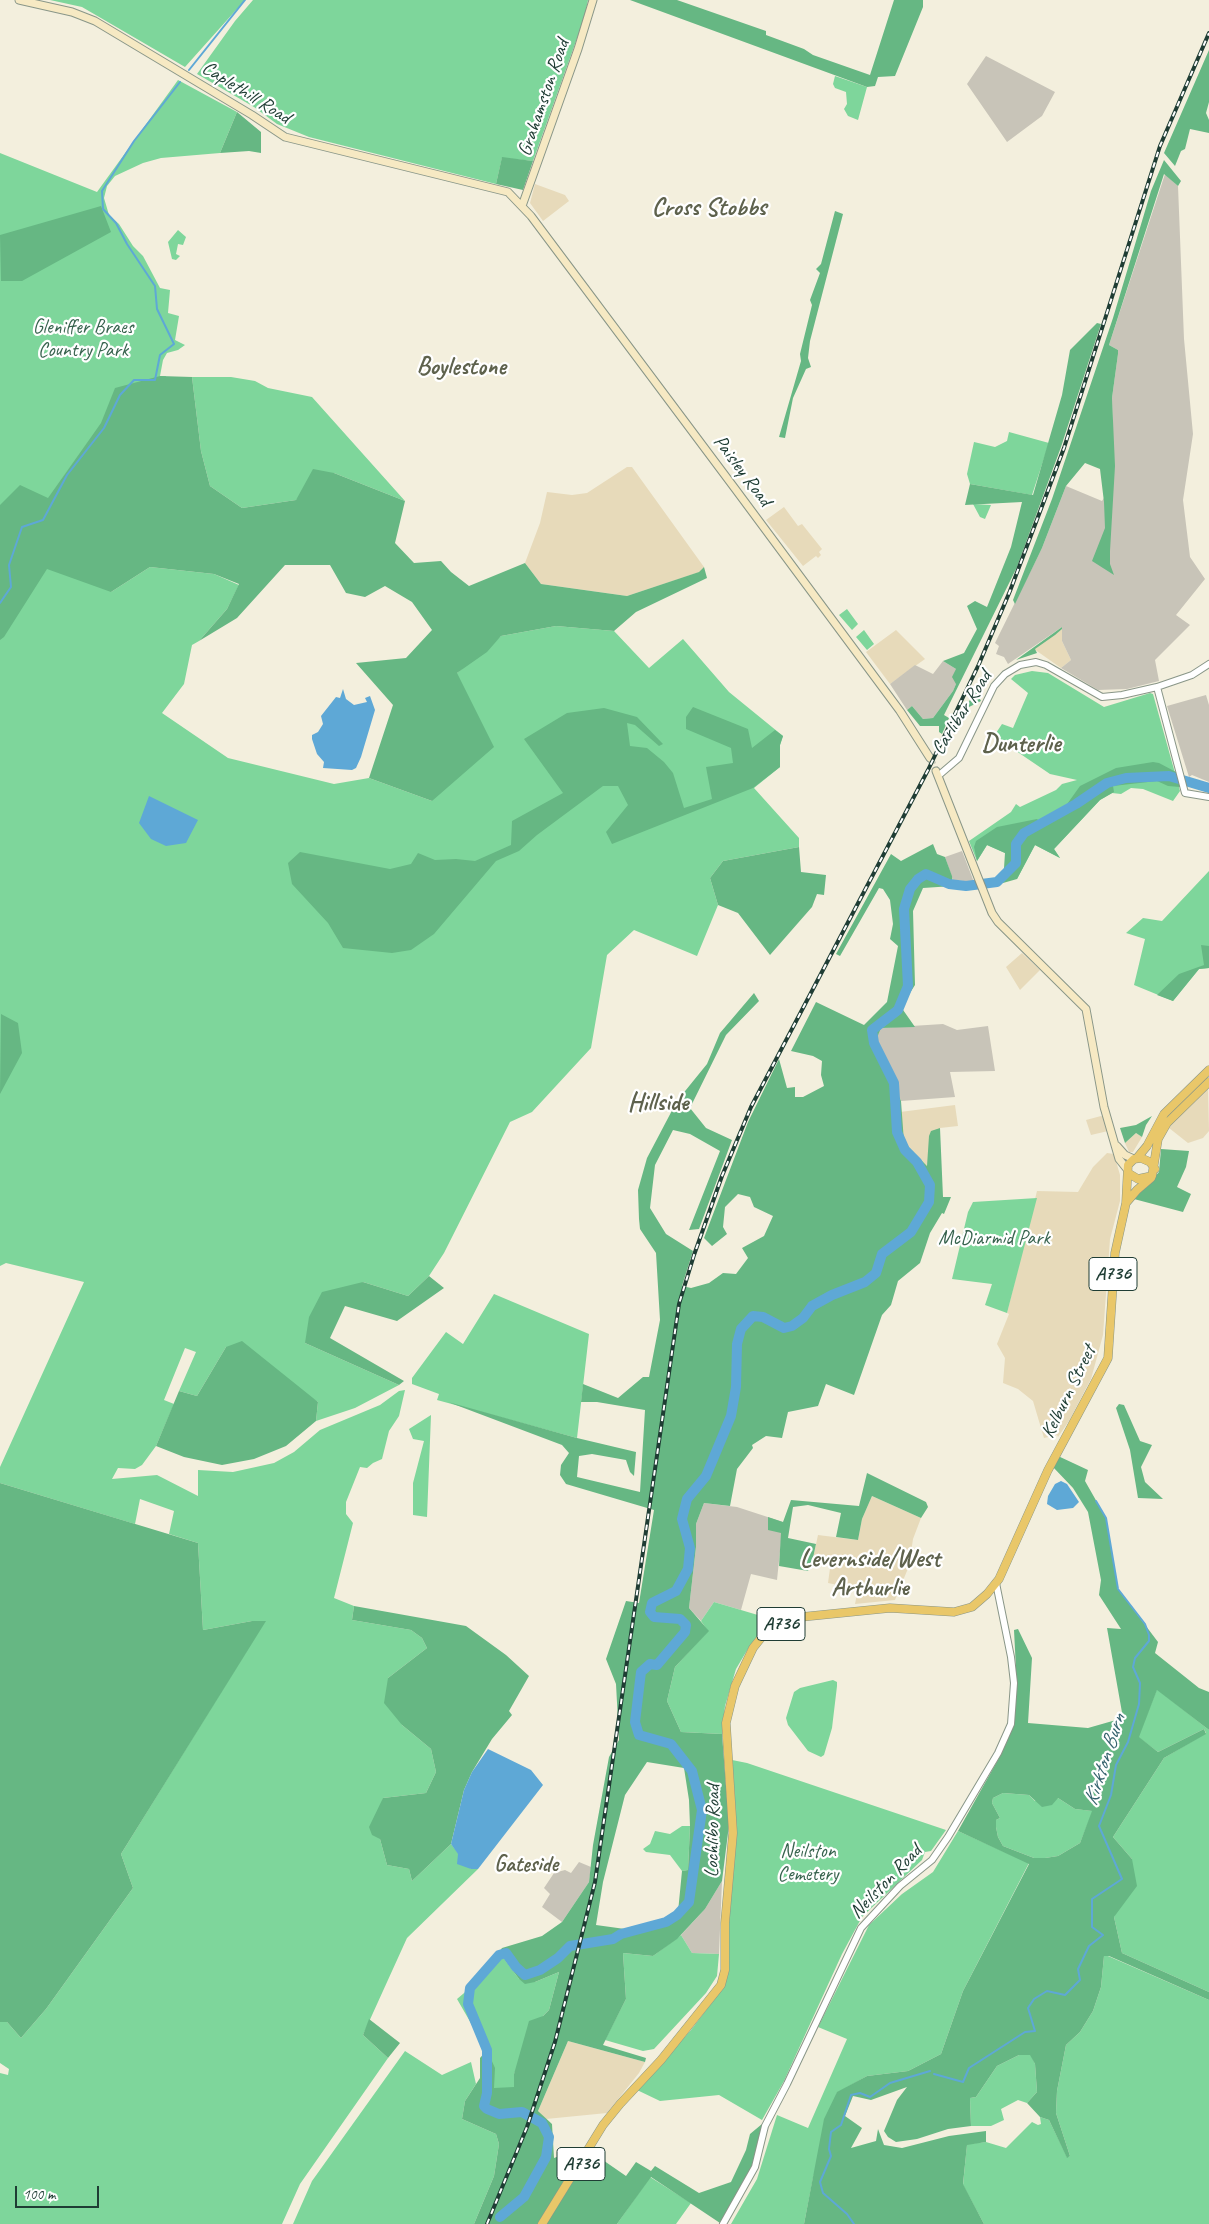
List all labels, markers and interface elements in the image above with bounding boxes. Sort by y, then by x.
street label: Grahamston Road [513,37,575,159]
street label: Caplethill Road [197,56,295,130]
district label: Cross Stobbs [652,193,766,223]
park label: Gleniffer Braes Country Park [33,316,133,363]
district label: Boylestone [416,352,506,382]
street label: Paisley Road [708,431,776,511]
street label: Carlibar Road [927,666,997,760]
district label: Dunterlie [982,729,1060,759]
district label: Hillside [628,1088,688,1118]
park label: McDiarmid Park [938,1227,1050,1251]
road number: A736 [1089,1258,1137,1290]
street label: Kelburn Street [1036,1342,1102,1442]
district label: Levernside/West Arthurlie [800,1544,940,1603]
road number: A736 [757,1608,805,1640]
water label: Kirkton Burn [1078,1711,1132,1809]
street label: Lochlibo Road [700,1784,726,1878]
park label: Neilston Cemetery [778,1840,838,1887]
street label: Neilston Road [845,1840,927,1924]
district label: Gateside [494,1852,558,1878]
road number: A736 [557,2148,605,2180]
scale bar [18,2176,101,2208]
text: 100 m [23,2185,55,2204]

